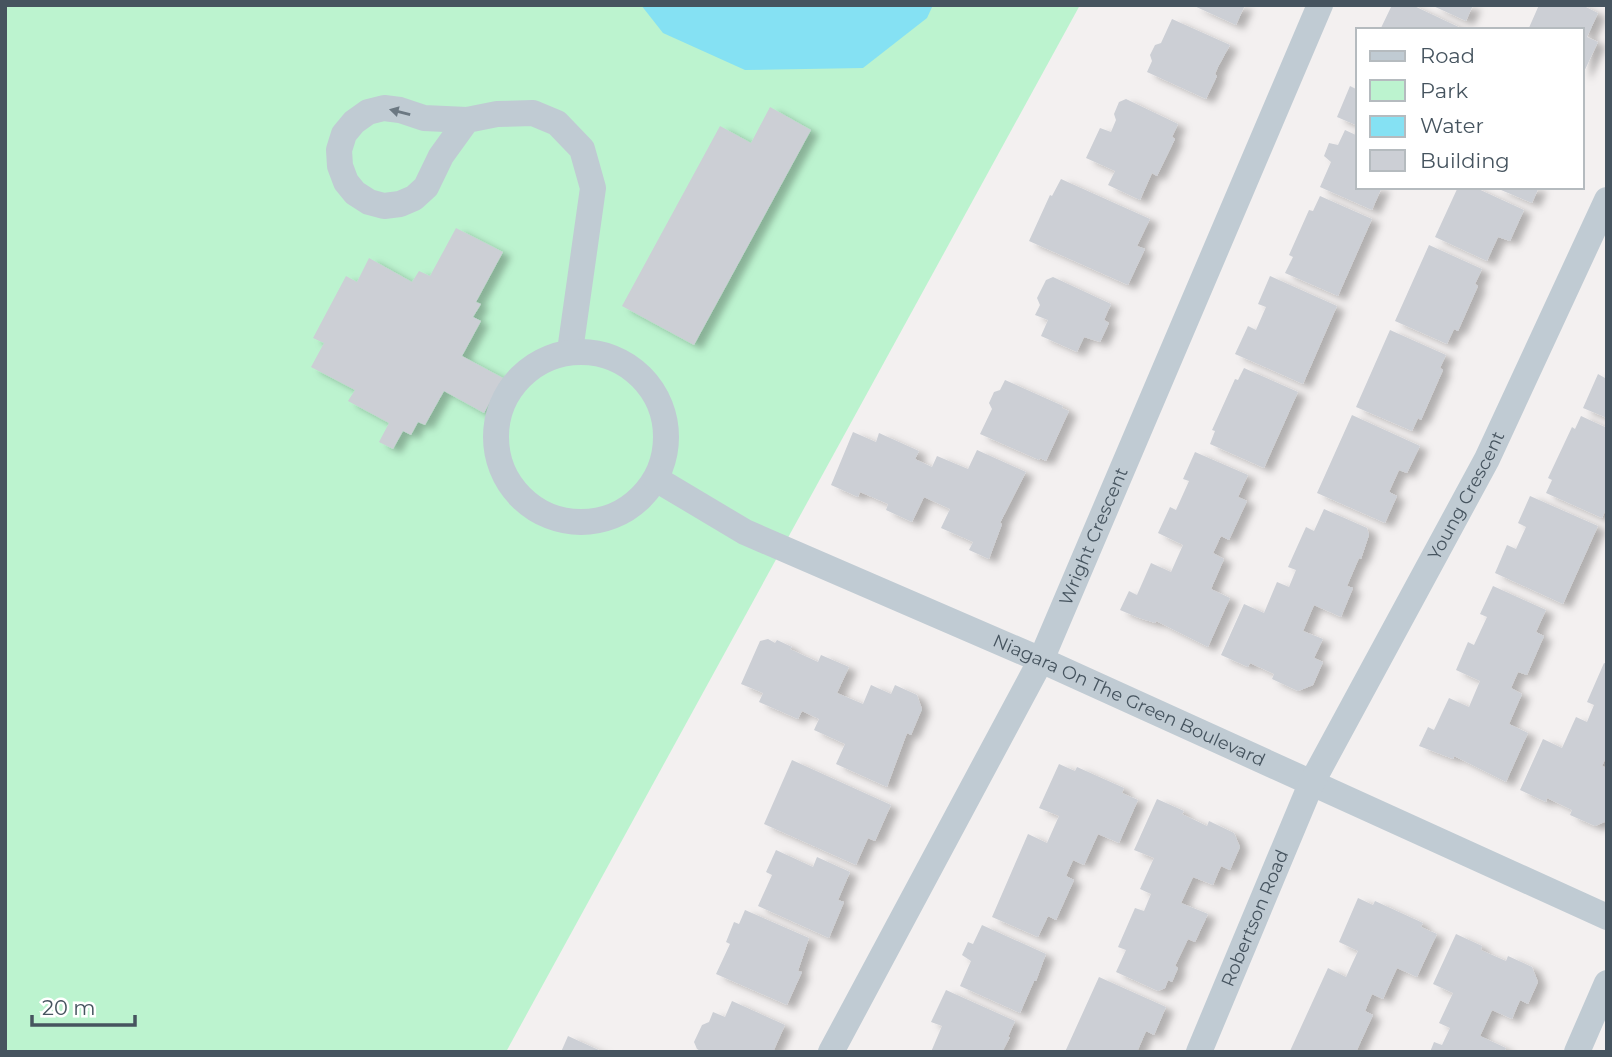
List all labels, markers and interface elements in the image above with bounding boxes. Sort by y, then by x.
legend [1356,28,1584,189]
text: Road [1420,43,1475,68]
text: Park [1420,78,1468,103]
one-way arrow [389,106,411,117]
text: Water [1420,113,1484,138]
text: Building [1420,148,1510,173]
street label: Young Crescent [1423,428,1509,564]
street label: Wright Crescent [1055,464,1133,609]
street label: Niagara On The Green Boulevard [990,630,1269,771]
street label: Robertson Road [1217,846,1293,990]
scale bar [32,984,135,1028]
text: 20 m [42,995,96,1020]

